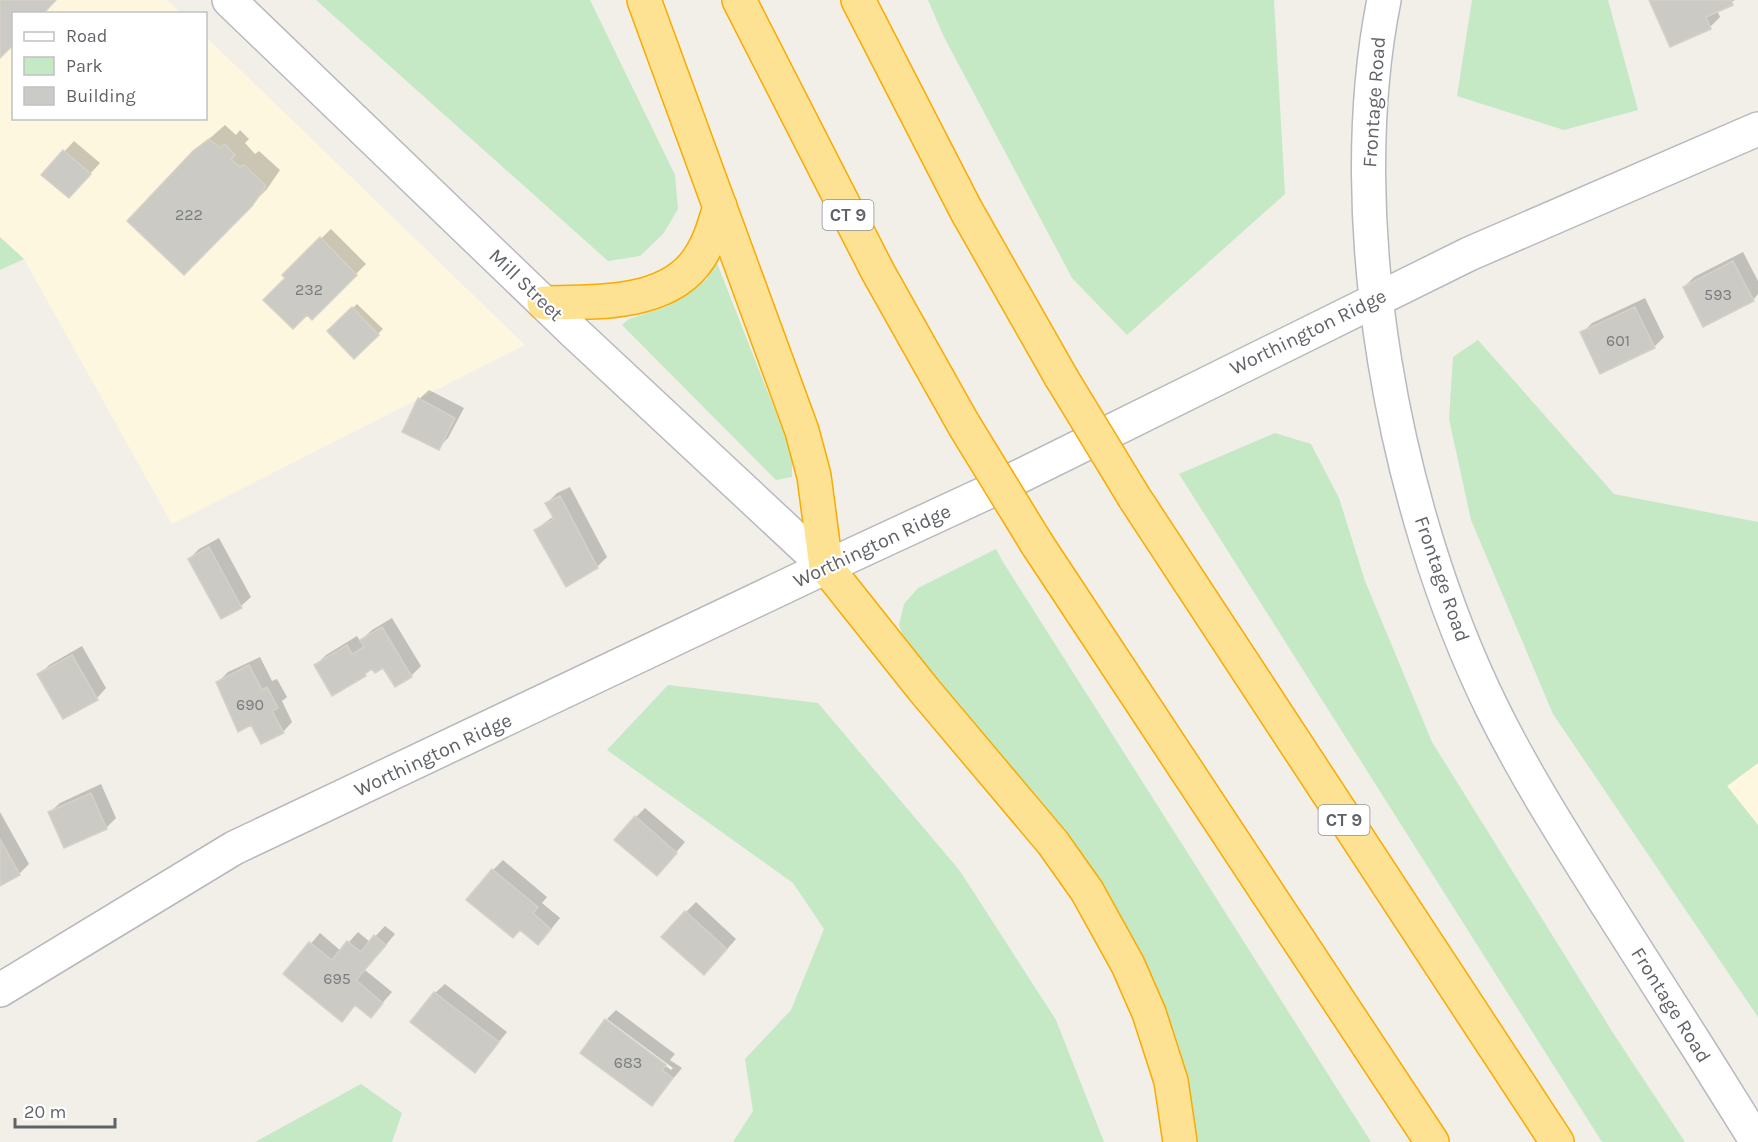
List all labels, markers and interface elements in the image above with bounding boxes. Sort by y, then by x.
legend [12,12,207,120]
text: Road [66,25,107,47]
street label: Frontage Road [1358,36,1390,168]
text: Park [66,55,103,77]
text: Building [66,85,136,107]
road number: CT 9 [822,200,874,230]
house number: 222 [175,205,203,224]
street label: Mill Street [484,244,568,326]
house number: 232 [295,280,323,299]
street label: Worthington Ridge [1226,284,1390,380]
house number: 593 [1704,285,1732,304]
house number: 601 [1606,331,1630,350]
street label: Worthington Ridge [790,499,954,593]
street label: Frontage Road [1410,513,1474,645]
house number: 690 [236,695,264,714]
street label: Worthington Ridge [351,708,515,802]
road number: CT 9 [1318,805,1370,835]
street label: Frontage Road [1626,943,1716,1067]
house number: 695 [323,969,351,988]
house number: 683 [614,1053,642,1072]
scale bar [15,1091,116,1129]
text: 20 m [24,1101,66,1123]

